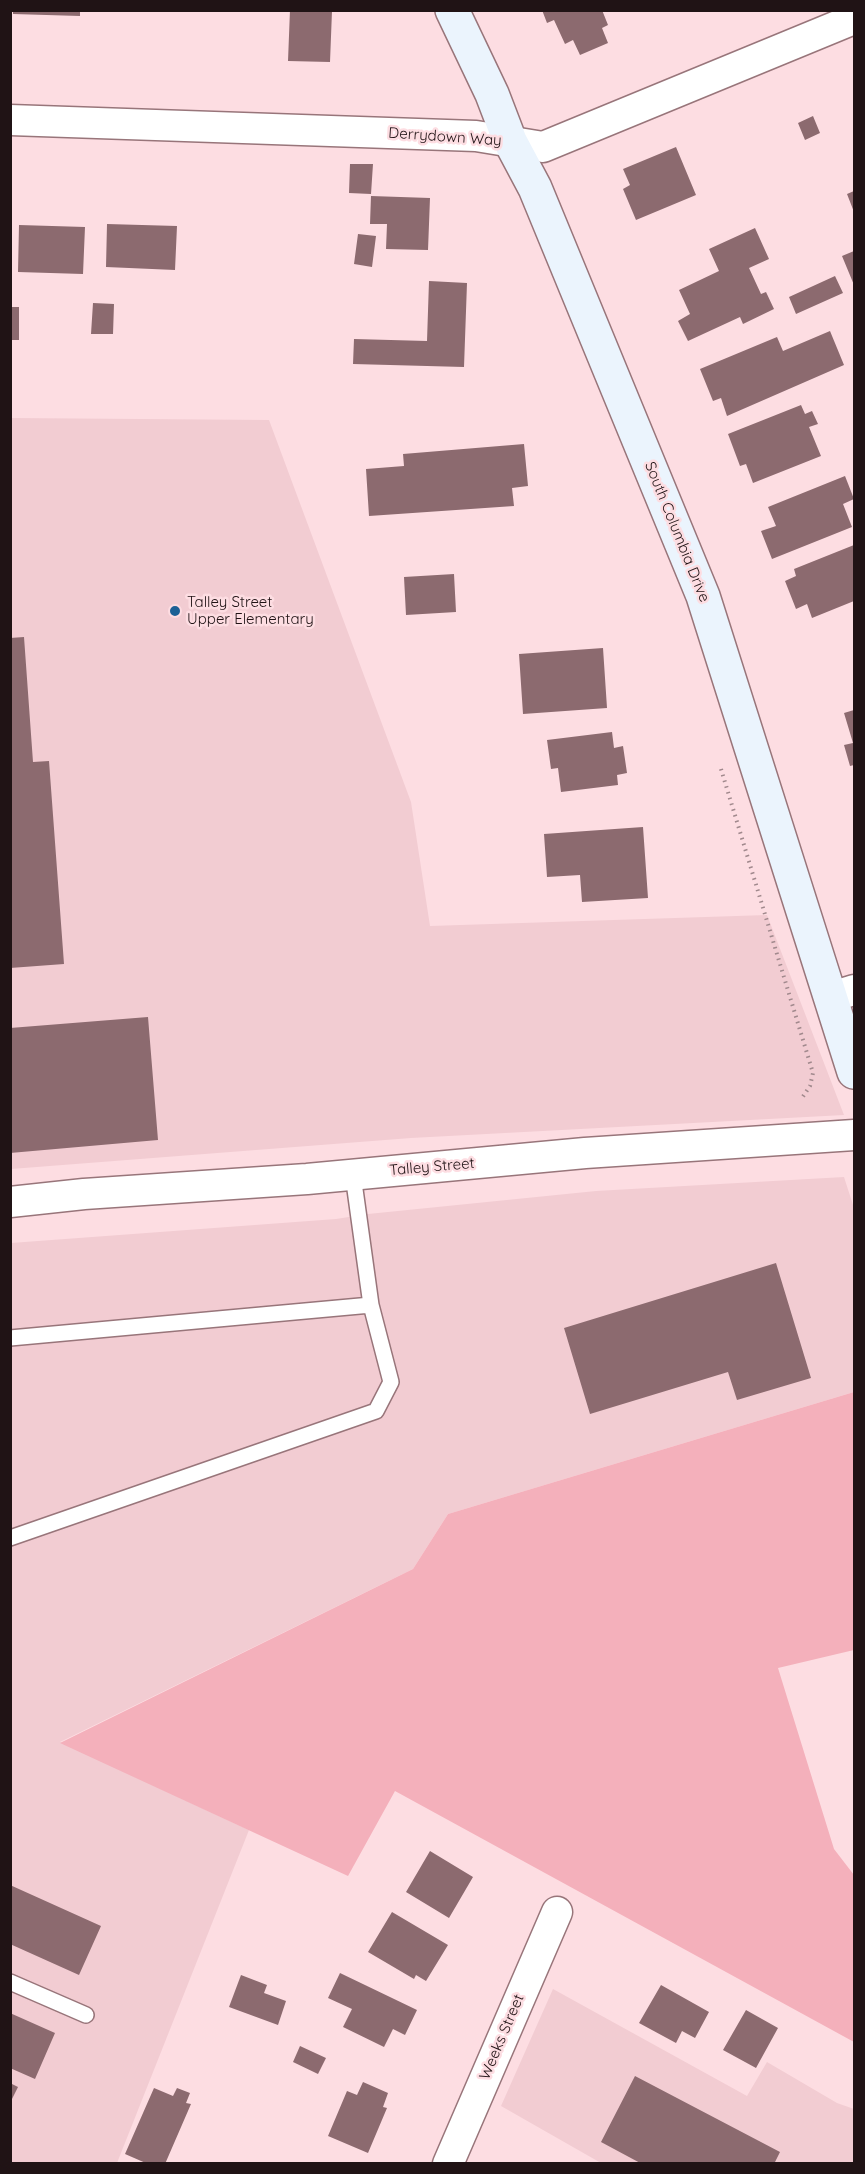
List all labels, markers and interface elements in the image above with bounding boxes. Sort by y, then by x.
street label: Derrydown Way [388,124,502,150]
street label: South Columbia Drive [641,459,713,605]
place label: Talley Street Upper Elementary [187,593,314,628]
marker: Talley Street Upper Elementary [168,604,182,618]
street label: Talley Street [389,1154,475,1180]
street label: Weeks Street [476,1991,528,2083]

